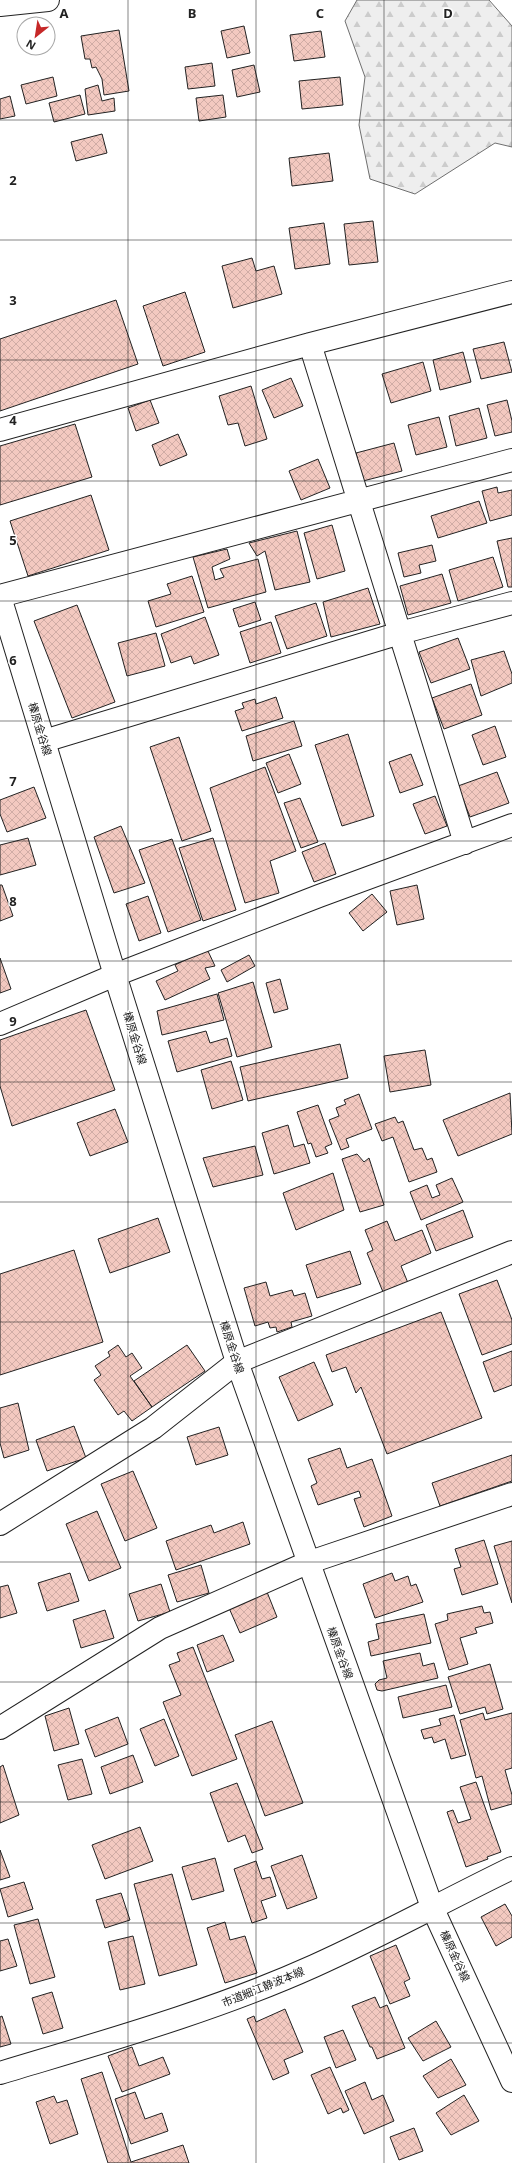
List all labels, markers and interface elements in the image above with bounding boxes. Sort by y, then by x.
text: A [60,4,69,22]
text: B [188,4,196,22]
text: C [316,4,324,22]
text: D [443,4,453,22]
north arrow [16,16,56,56]
text: N [23,36,38,54]
text: 2 [9,171,17,189]
text: 3 [9,291,17,309]
text: 4 [9,411,17,429]
text: 5 [9,531,17,549]
text: 6 [9,651,17,669]
street label: 榛原金谷線 [25,700,56,757]
text: 7 [9,772,17,790]
text: 8 [9,892,17,910]
street label: 榛原金谷線 [120,1009,151,1066]
text: 9 [9,1012,17,1030]
street label: 榛原金谷線 [217,1318,248,1375]
street label: 榛原金谷線 [324,1624,357,1681]
street label: 榛原金谷線 [437,1928,474,1984]
street label: 市道細江静波本線 [219,1963,306,2010]

